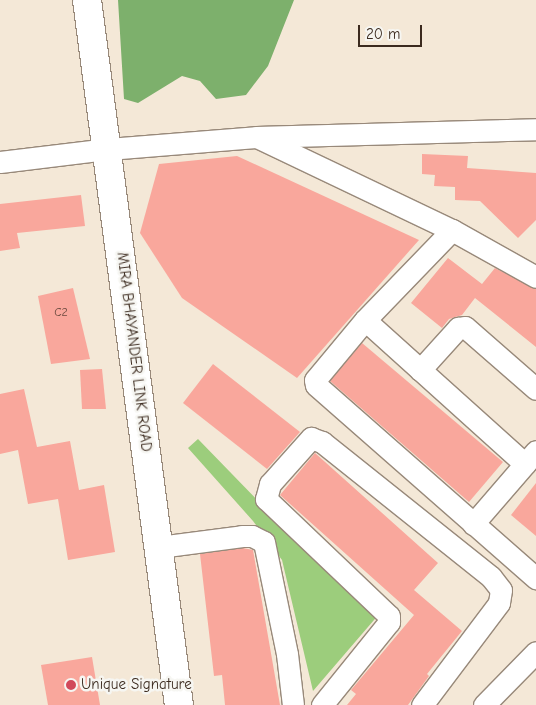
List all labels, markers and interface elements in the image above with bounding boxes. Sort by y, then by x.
scale bar [361,15,425,47]
text: 20 m [366,25,400,43]
street label: MIRA BHAYANDER LINK ROAD [113,251,155,453]
house number: C2 [54,306,68,320]
place label: Unique Signature [81,676,192,694]
marker: Unique Signature [65,679,77,691]

